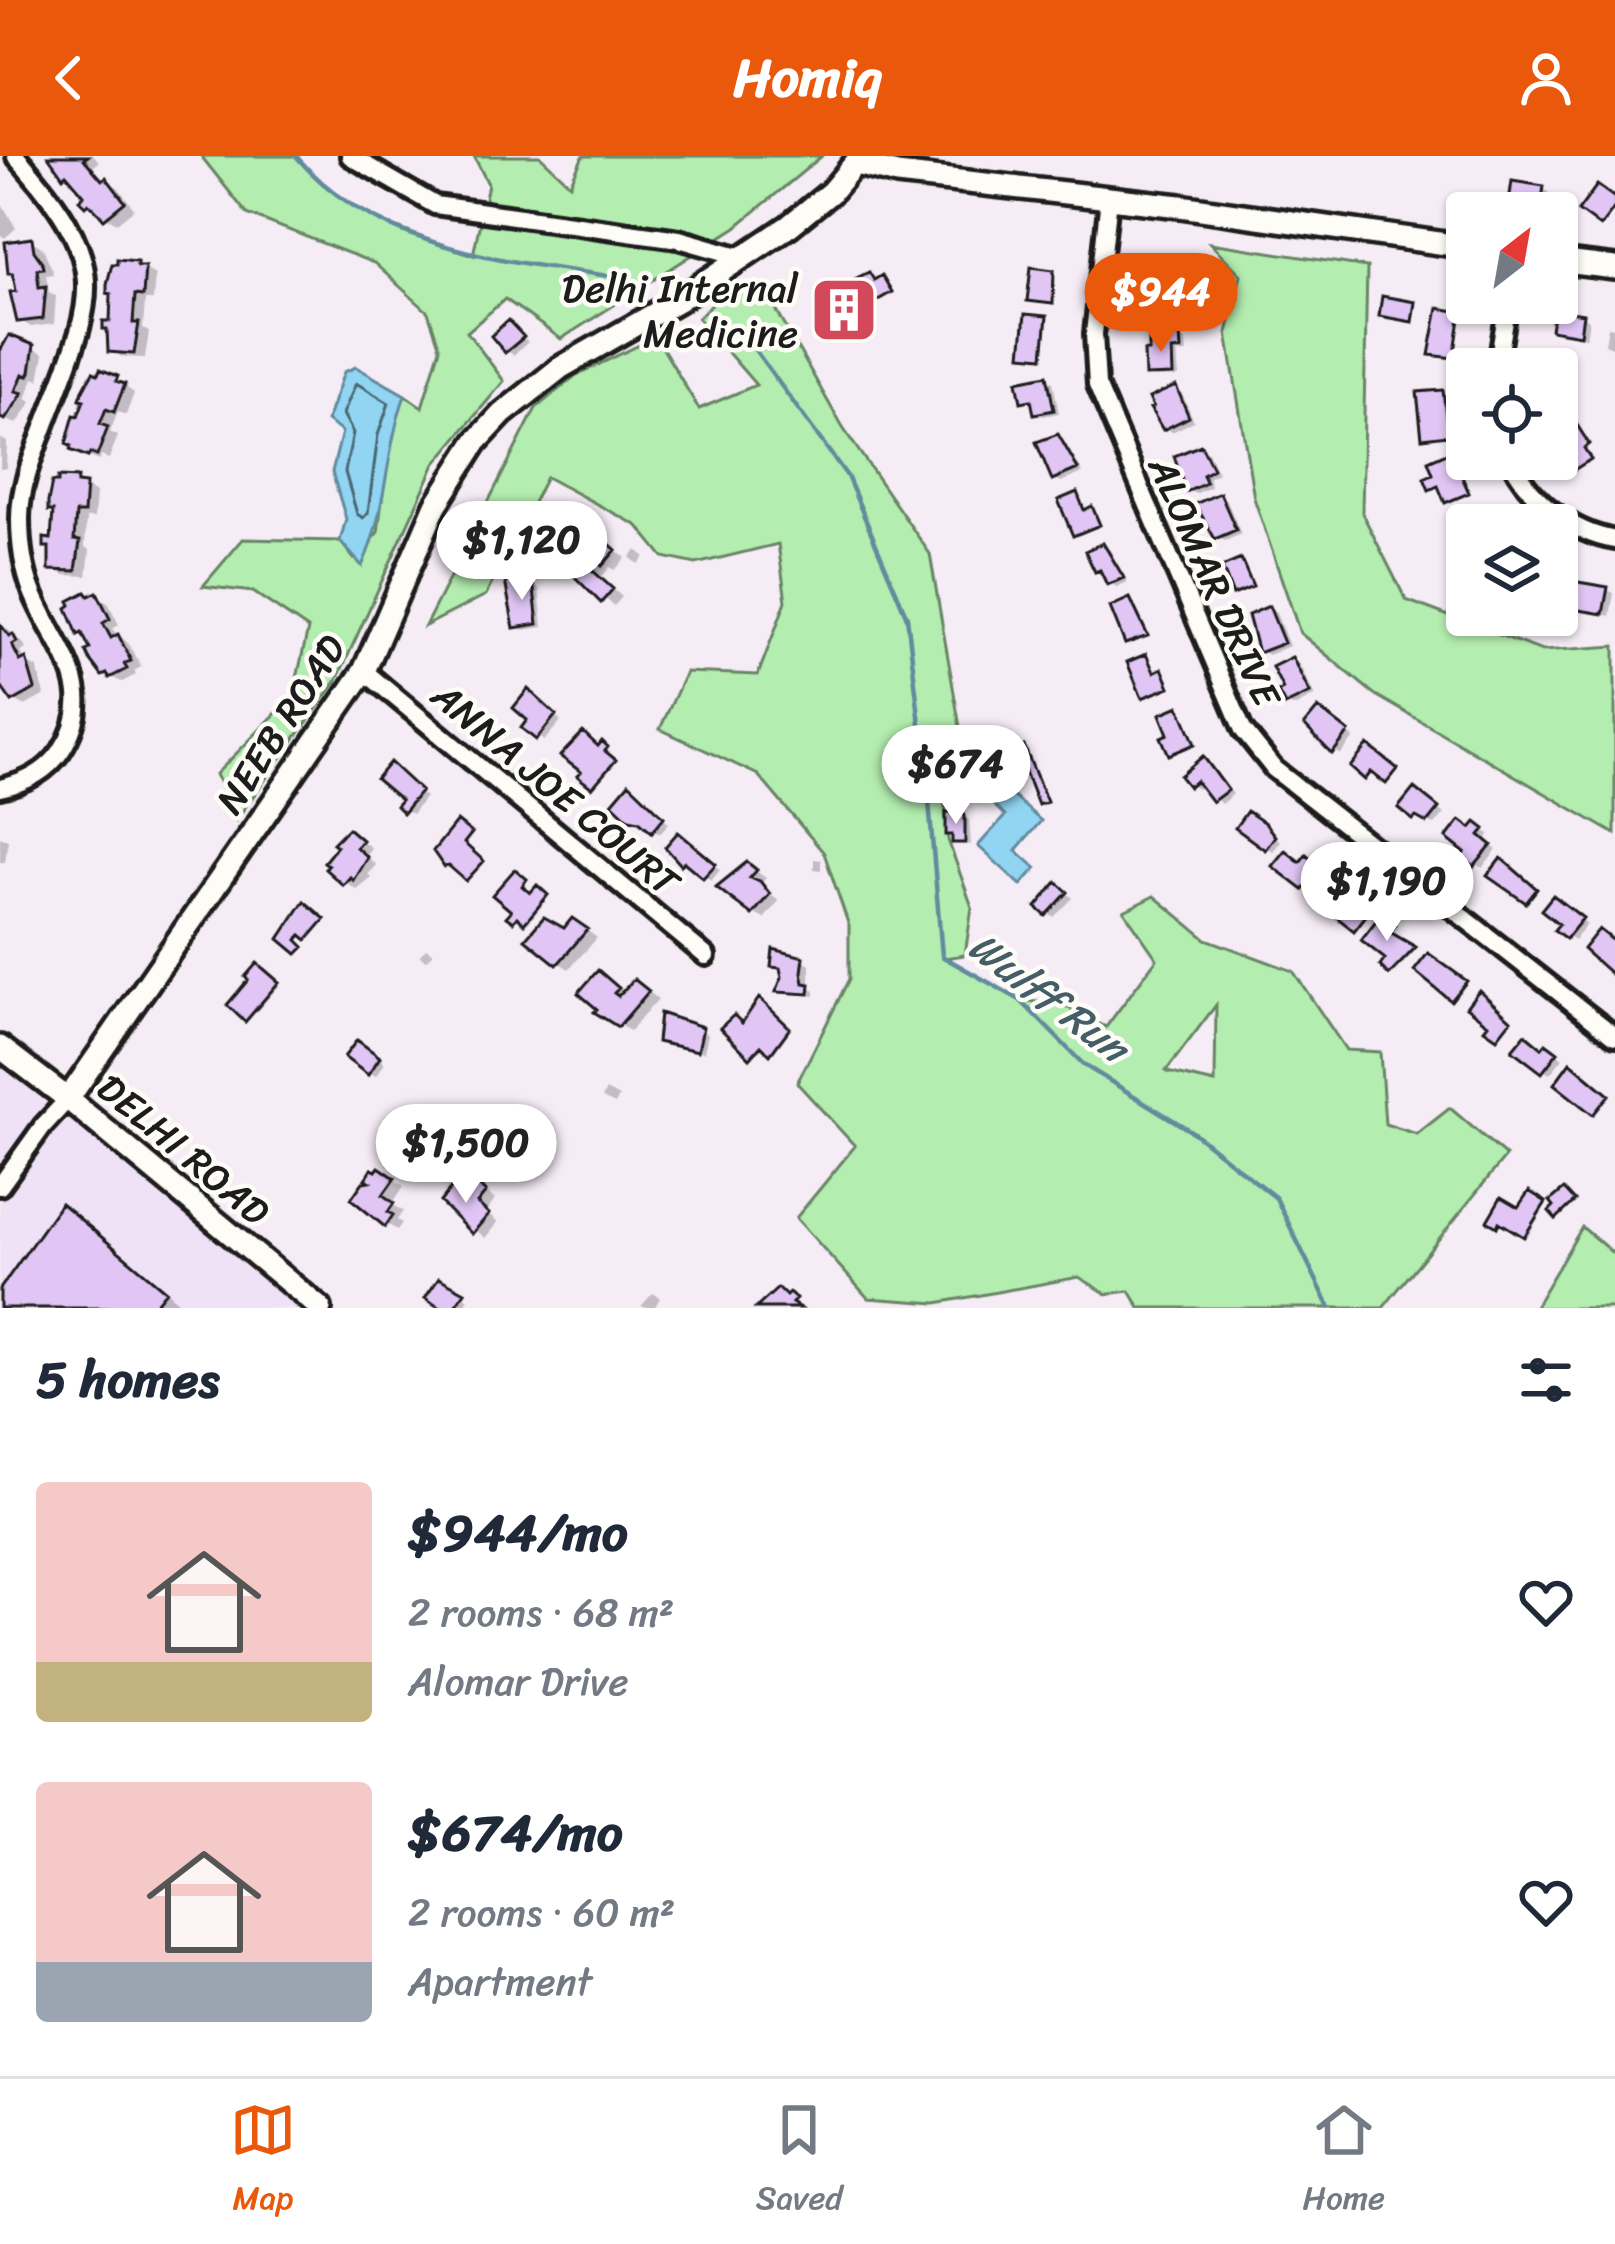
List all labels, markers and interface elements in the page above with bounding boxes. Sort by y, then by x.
text: Homiq [733,30,882,126]
icon: back [36,45,102,111]
icon: person [1513,45,1579,111]
north arrow [1446,192,1578,324]
map controls [1446,192,1578,636]
pin: $944 [1090,253,1232,355]
place label: Delhi Internal Medicine [562,254,799,368]
text: $944 [1112,257,1210,326]
building icon: Delhi Internal Medicine [809,275,879,345]
button: locate [1446,348,1578,480]
street label: ALOMAR DRIVE [1128,444,1302,720]
pin: $1,120 [424,501,620,603]
button: layers [1446,504,1578,636]
text: $1,120 [463,505,581,574]
street label: NEEB ROAD [196,620,365,828]
street label: ANNA JOE COURT [415,662,698,916]
pin: $674 [885,725,1027,827]
text: $674 [908,729,1004,798]
pin: $1,190 [1289,842,1485,944]
text: $1,190 [1328,846,1446,915]
water label: Wulff Run [952,911,1148,1085]
street label: DELHI ROAD [81,1055,287,1244]
pin: $1,500 [368,1104,564,1206]
text: $1,500 [403,1108,529,1177]
text: 5 homes [36,1335,219,1425]
icon: filters [1513,1347,1579,1413]
text: $944/mo [408,1488,628,1578]
icon: home [132,1530,276,1674]
icon: heart [1513,1569,1579,1635]
text: 2 rooms · 68 m² [408,1578,674,1647]
text: Alomar Drive [408,1647,628,1716]
text: $674/mo [408,1788,623,1878]
icon: home [132,1830,276,1974]
icon: heart [1513,1869,1579,1935]
text: 2 rooms · 60 m² [408,1878,675,1947]
text: Apartment [408,1947,592,2016]
tab: Map [230,2097,296,2227]
tab: Saved [756,2097,843,2227]
tab: Home [1303,2097,1385,2227]

